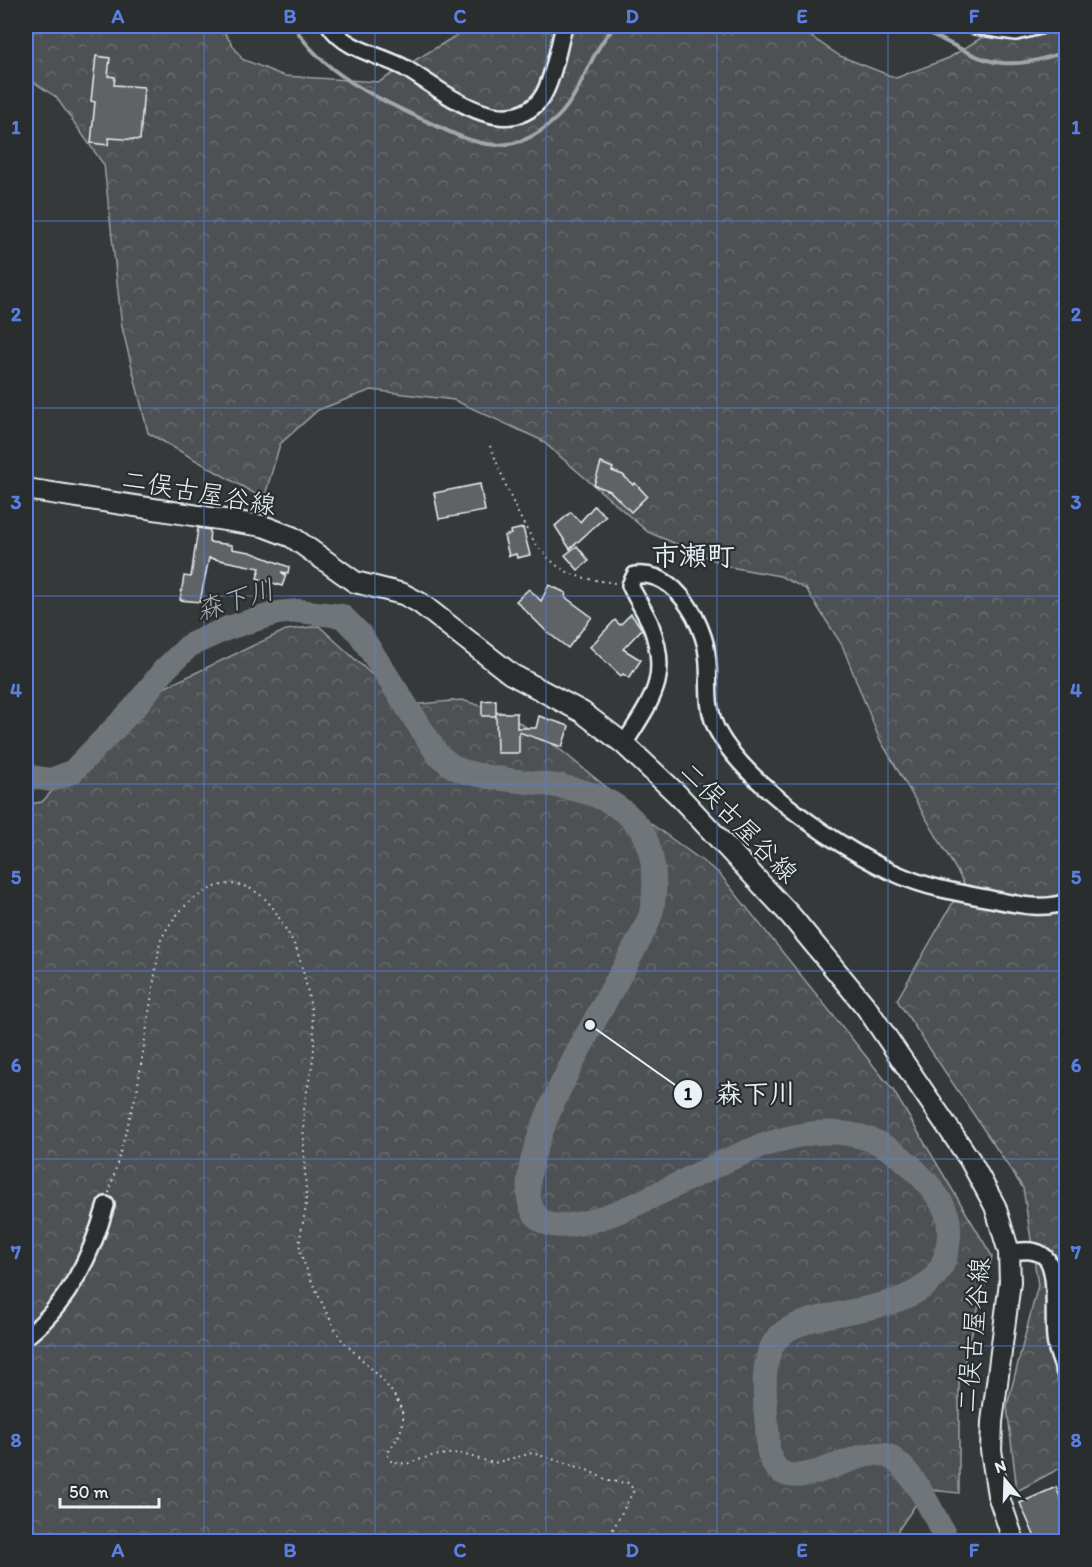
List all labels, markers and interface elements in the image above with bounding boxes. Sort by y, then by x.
text: A [111,4,125,28]
text: B [284,4,297,28]
text: C [454,4,467,28]
text: D [625,4,639,28]
text: E [796,4,808,28]
text: F [969,4,980,28]
text: 1 [11,115,21,139]
text: 1 [1071,115,1081,139]
text: 2 [11,302,22,326]
text: 2 [1071,302,1082,326]
street label: 二俣古屋谷線 [119,463,279,521]
text: 3 [11,490,22,514]
text: 3 [1071,490,1082,514]
district label: 市瀬町 [651,538,735,572]
water label: 森下川 [191,572,278,627]
text: 4 [10,678,22,702]
text: 4 [1070,678,1082,702]
street label: 二俣古屋谷線 [673,755,805,889]
text: 5 [11,865,22,889]
text: 5 [1071,865,1082,889]
text: 6 [11,1053,22,1077]
text: 6 [1071,1053,1082,1077]
callout: 森下川 [673,1071,808,1116]
text: 森下川 [716,1077,797,1110]
text: 1 [684,1083,693,1105]
text: 7 [10,1240,21,1264]
text: 7 [1070,1240,1081,1264]
street label: 二俣古屋谷線 [950,1256,996,1414]
text: 8 [11,1428,22,1452]
text: 8 [1071,1428,1082,1452]
north arrow [975,1450,1035,1510]
text: N [992,1456,1008,1477]
scale bar [60,1471,159,1509]
text: 50 m [69,1481,109,1503]
text: A [111,1538,125,1562]
text: B [284,1538,297,1562]
text: C [454,1538,467,1562]
text: D [625,1538,639,1562]
text: E [796,1538,808,1562]
text: F [969,1538,980,1562]

